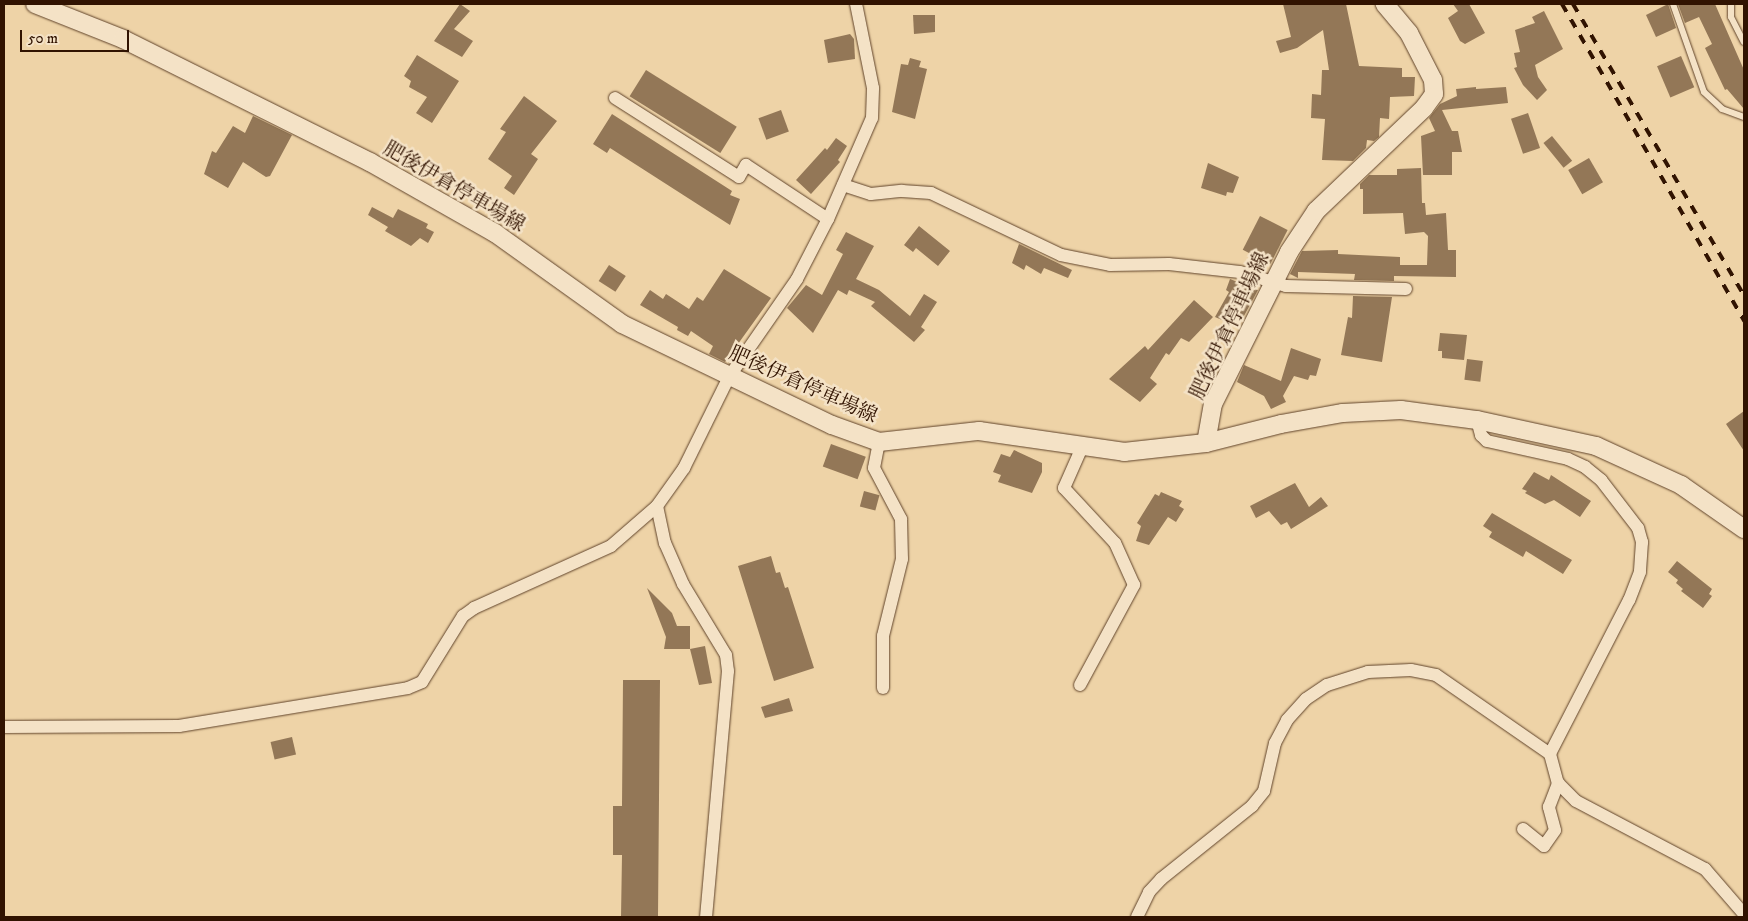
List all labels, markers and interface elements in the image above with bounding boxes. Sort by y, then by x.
scale bar [22,20,131,52]
text: 50 m [28,29,58,48]
street label: 肥後伊倉停車場線 [379,137,529,237]
street label: 肥後伊倉停車場線 [1185,248,1275,404]
street label: 肥後伊倉停車場線 [725,341,881,429]

